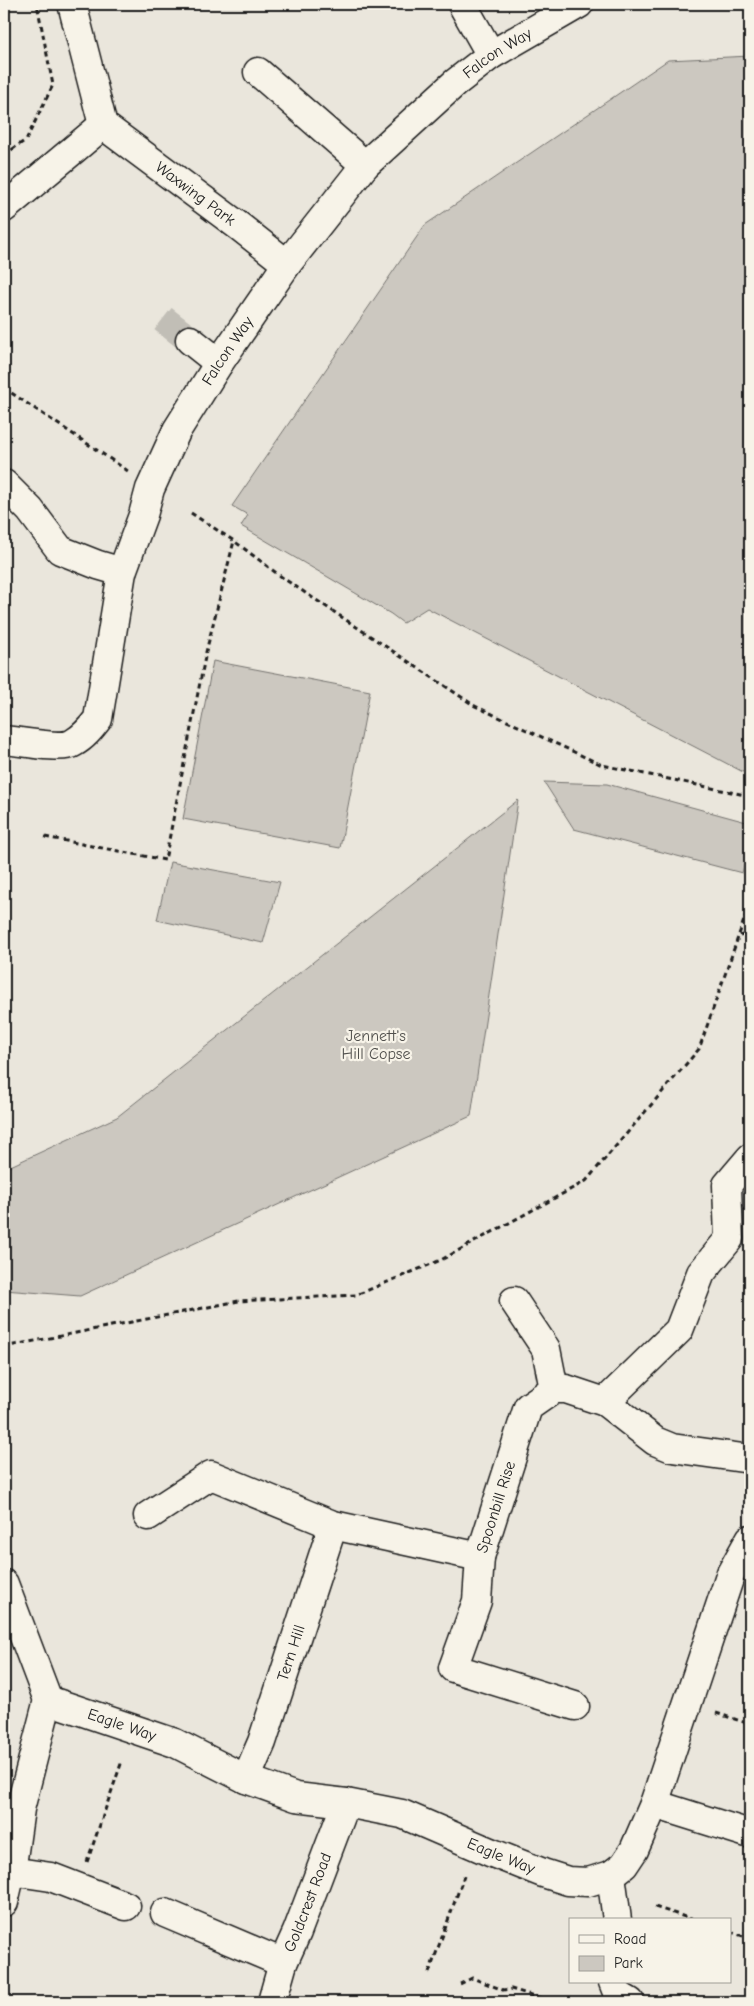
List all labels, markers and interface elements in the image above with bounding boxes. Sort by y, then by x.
street label: Falcon Way [459,24,536,82]
street label: Waxwing Park [152,158,239,230]
street label: Falcon Way [198,313,258,389]
park label: Jennett's Hill Copse [342,1027,410,1063]
street label: Spoonbill Rise [473,1459,519,1555]
street label: Tern Hill [274,1623,309,1683]
street label: Eagle Way [85,1705,159,1745]
street label: Eagle Way [465,1834,538,1878]
street label: Goldcrest Road [280,1850,335,1955]
legend [569,1918,732,1984]
text: Road [614,1930,646,1948]
text: Park [614,1954,643,1972]

